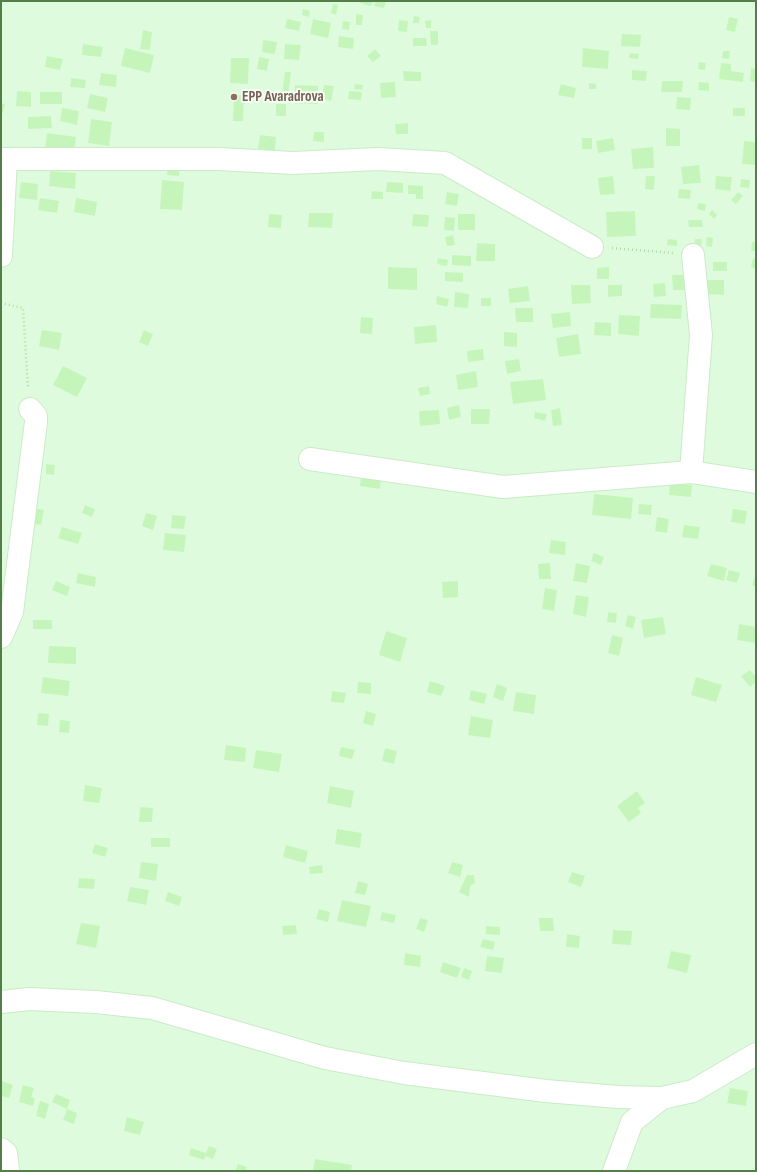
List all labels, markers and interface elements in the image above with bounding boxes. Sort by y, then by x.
place label: EPP Avaradrova [242,88,324,106]
marker: EPP Avaradrova [229,92,239,102]

